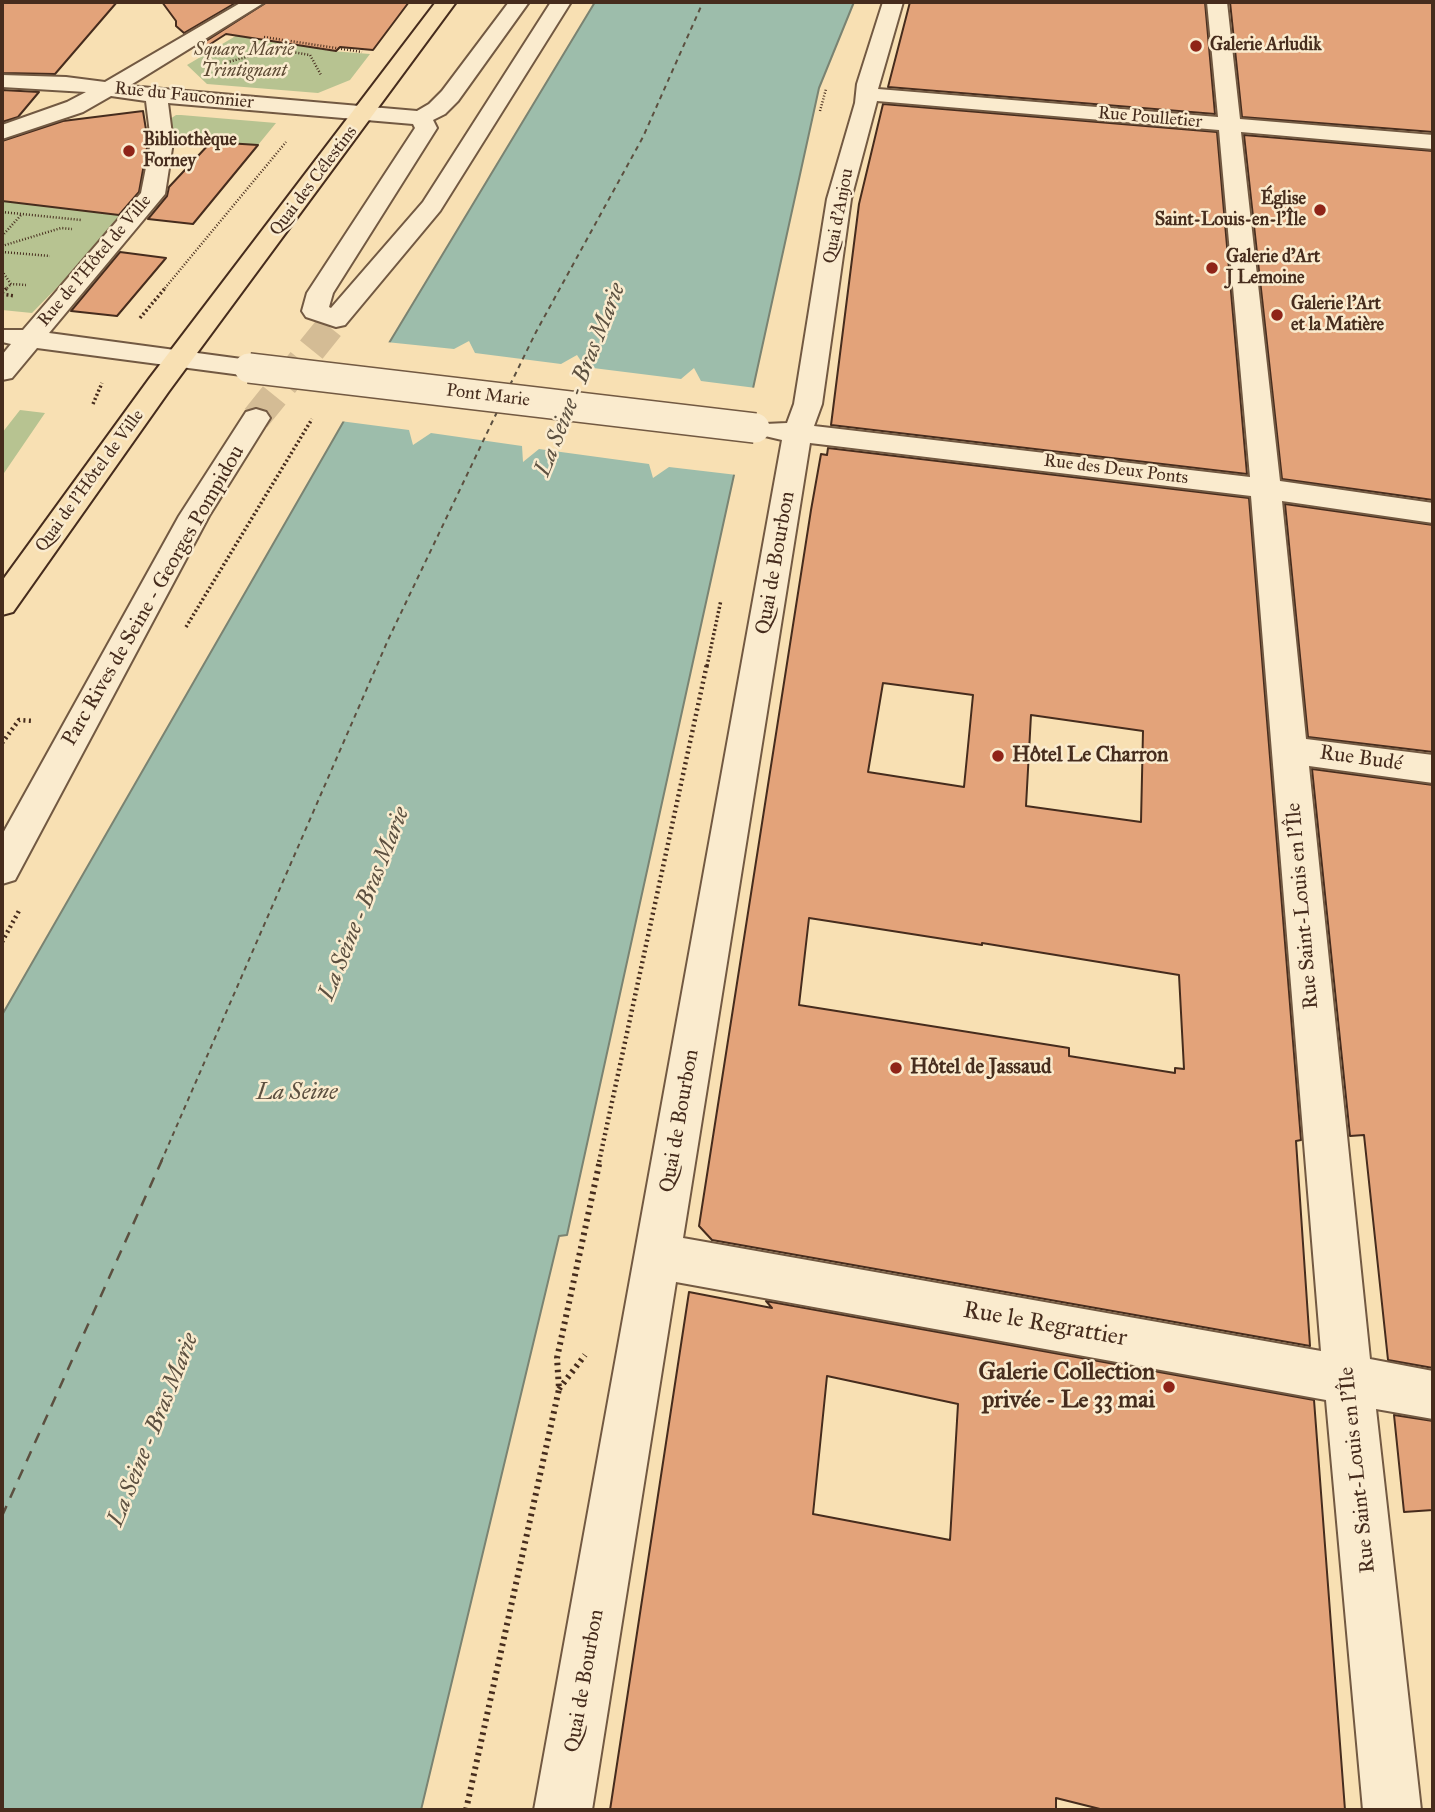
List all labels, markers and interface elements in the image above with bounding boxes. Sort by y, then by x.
place label: Galerie Arludik [1210,35,1322,57]
marker: Galerie Arludik [1188,38,1204,54]
park label: Square Marie Trintignant [194,40,294,82]
street label: Rue du Fauconnier [113,78,255,114]
street label: Rue Poulletier [1097,103,1203,133]
street label: Quai des Célestins [266,122,362,240]
place label: Bibliothèque Forney [143,130,237,172]
marker: Bibliothèque Forney [121,143,137,159]
street label: Quai d'Anjou [819,167,859,265]
place label: Église Saint-Louis-en-l'Île [1155,189,1306,232]
street label: Rue de l'Hôtel de Ville [34,191,156,331]
marker: Église Saint-Louis-en-l'Île [1312,202,1328,218]
place label: Galerie d'Art J Lemoine [1226,247,1320,290]
marker: Galerie d'Art J Lemoine [1204,260,1220,276]
water label: La Seine - Bras Marie [530,279,632,481]
place label: Galerie l'Art et la Matière [1291,294,1384,336]
marker: Galerie l'Art et la Matière [1269,307,1285,323]
street label: Pont Marie [445,380,531,412]
street label: Quai de l'Hôtel de Ville [31,406,149,556]
street label: Parc Rives de Seine - Georges Pompidou [57,441,251,751]
street label: Rue des Deux Ponts [1043,450,1189,490]
street label: Quai de Bourbon [751,489,801,637]
street label: Rue Budé [1318,741,1404,777]
place label: Hôtel Le Charron [1012,743,1168,769]
marker: Hôtel Le Charron [990,748,1006,764]
street label: Rue Saint-Louis en l'Île [1281,802,1325,1010]
water label: La Seine - Bras Marie [314,803,416,1005]
street label: Quai de Bourbon [655,1047,705,1195]
place label: Hôtel de Jassaud [910,1055,1052,1081]
marker: Hôtel de Jassaud [888,1060,904,1076]
water label: La Seine [256,1079,338,1107]
street label: Rue le Regrattier [961,1296,1129,1354]
water label: La Seine - Bras Marie [103,1329,205,1531]
place label: Galerie Collection privée - Le 33 mai [978,1359,1155,1415]
street label: Rue Saint-Louis en l'Île [1335,1366,1381,1574]
marker: Galerie Collection privée - Le 33 mai [1161,1379,1177,1395]
street label: Quai de Bourbon [560,1607,610,1755]

